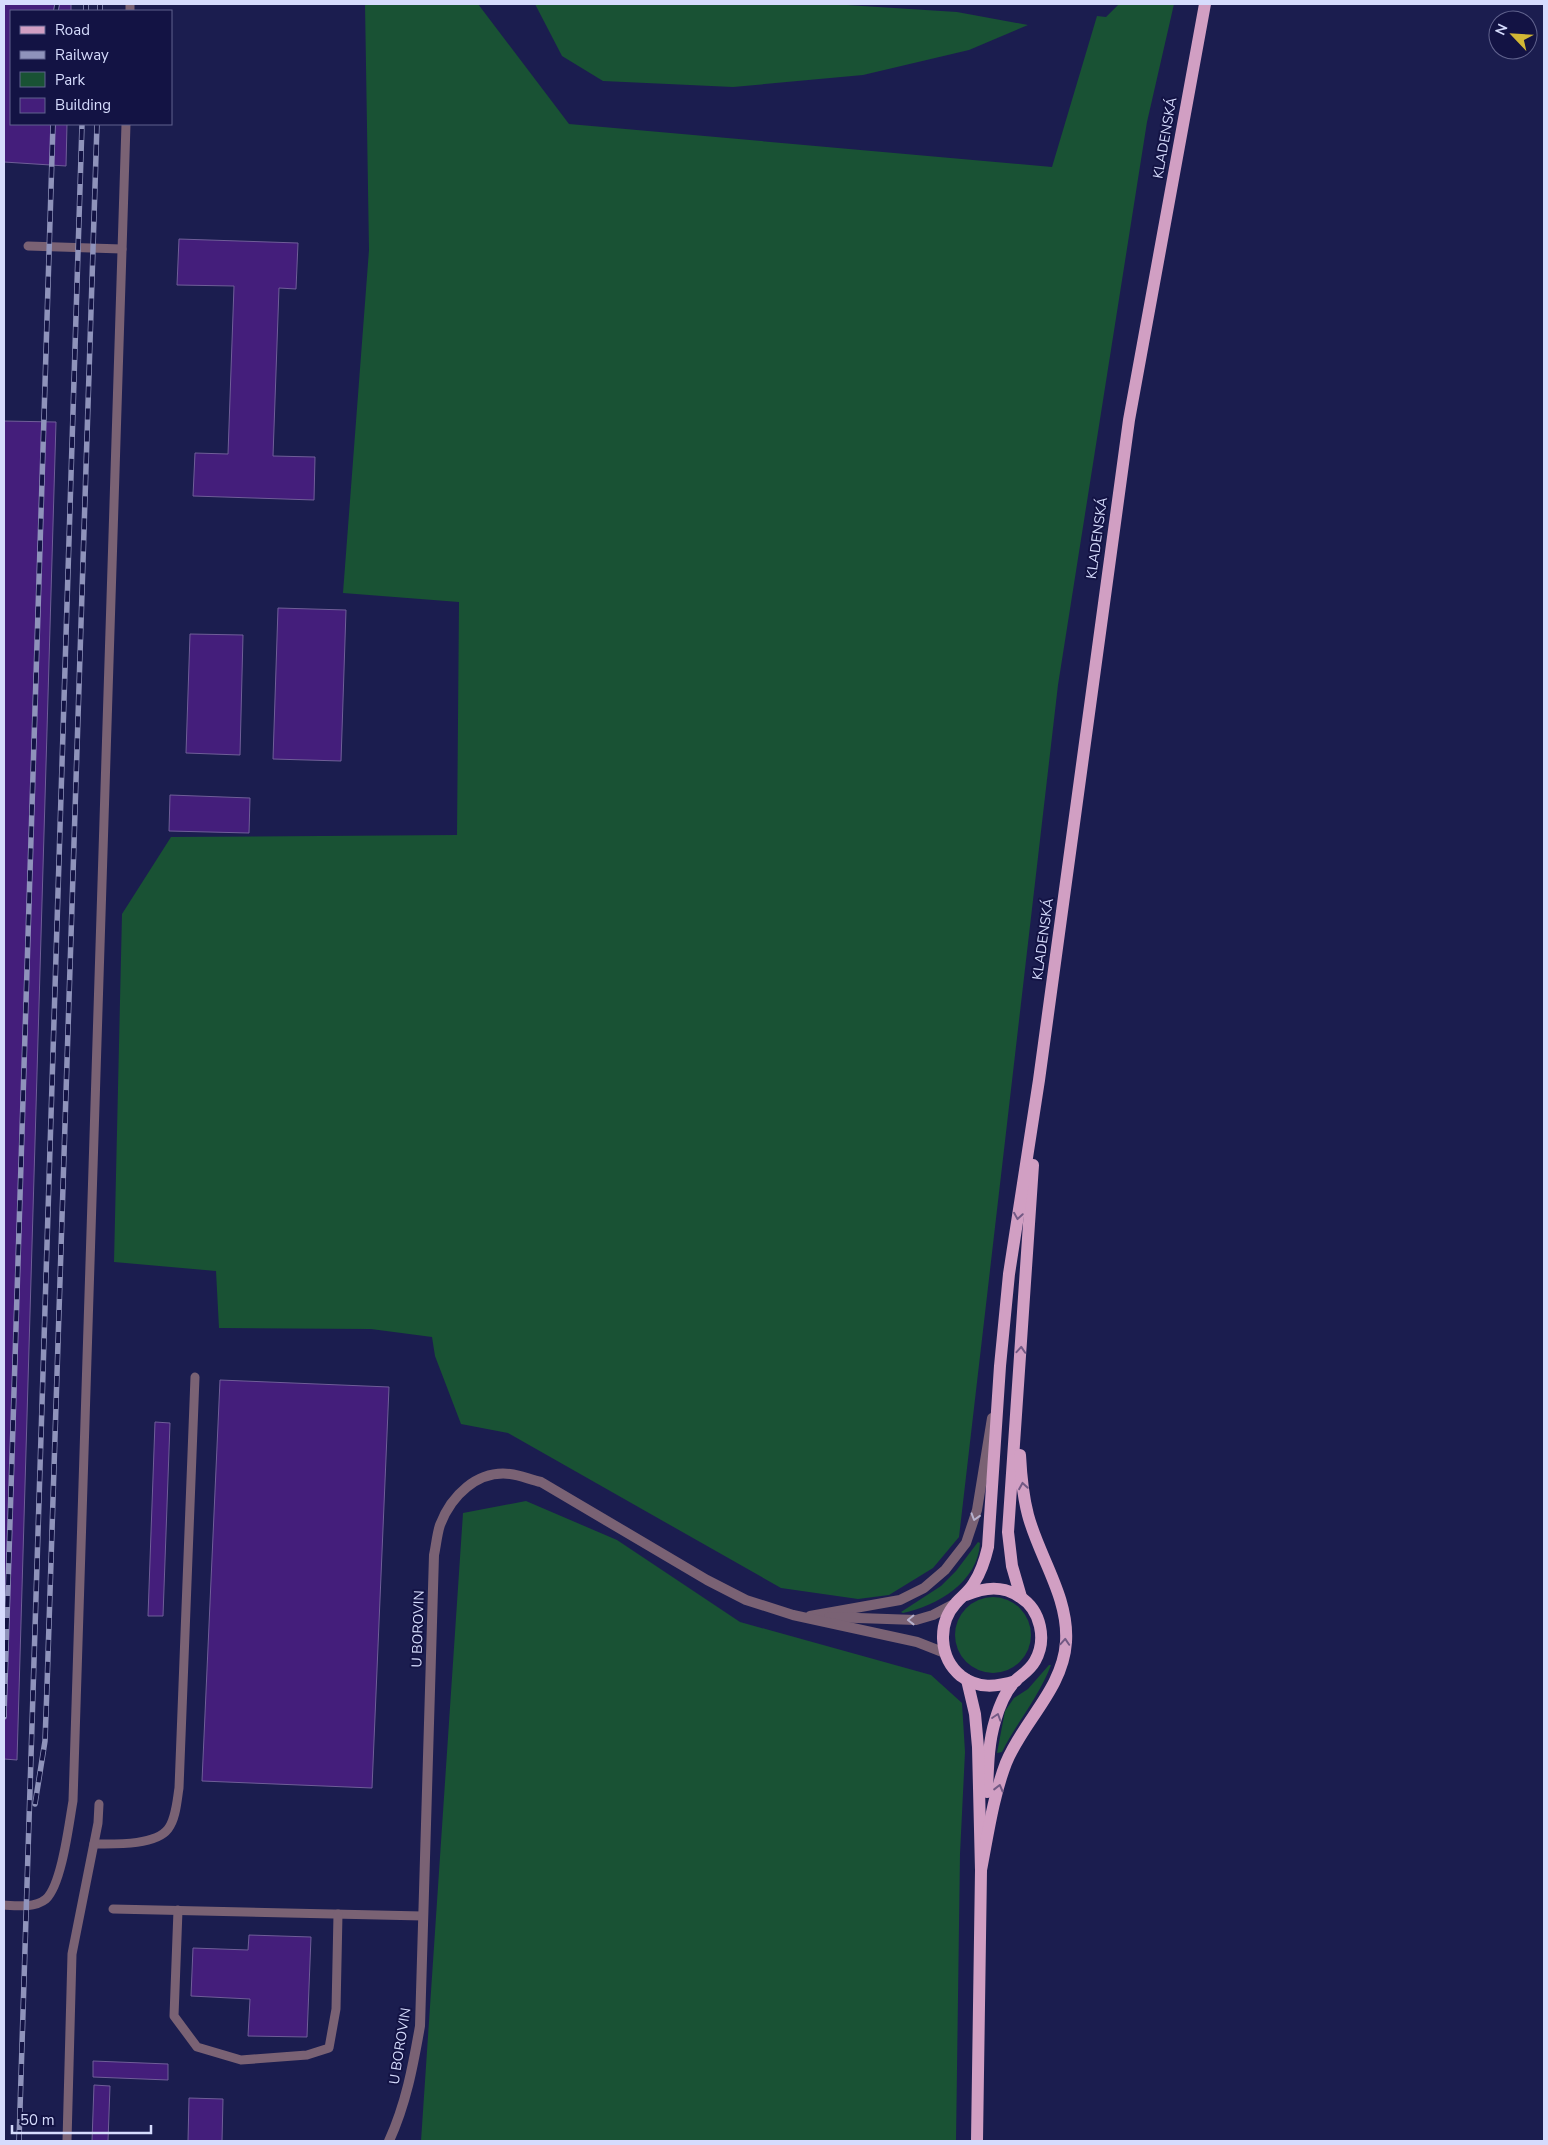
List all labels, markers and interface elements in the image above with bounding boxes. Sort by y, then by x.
legend [10,10,172,125]
north arrow [1488,10,1538,60]
text: Road [55,20,90,40]
text: N [1491,21,1512,38]
text: Railway [55,45,109,65]
text: Park [55,70,85,90]
text: Building [55,95,111,115]
street label: KLADENSKÁ [1148,96,1182,180]
street label: KLADENSKÁ [1082,496,1112,580]
street label: KLADENSKÁ [1028,897,1058,981]
one-way arrow [1013,1212,1023,1221]
one-way arrow [1015,1346,1026,1354]
one-way arrow [1019,1482,1029,1491]
one-way arrow [970,1513,980,1521]
street label: U BOROVIN [407,1590,429,1668]
one-way arrow [906,1615,914,1625]
one-way arrow [1060,1638,1071,1646]
one-way arrow [991,1713,1001,1722]
one-way arrow [993,1784,1003,1792]
street label: U BOROVIN [385,2006,415,2086]
scale bar [12,2102,151,2134]
text: 50 m [20,2110,55,2130]

